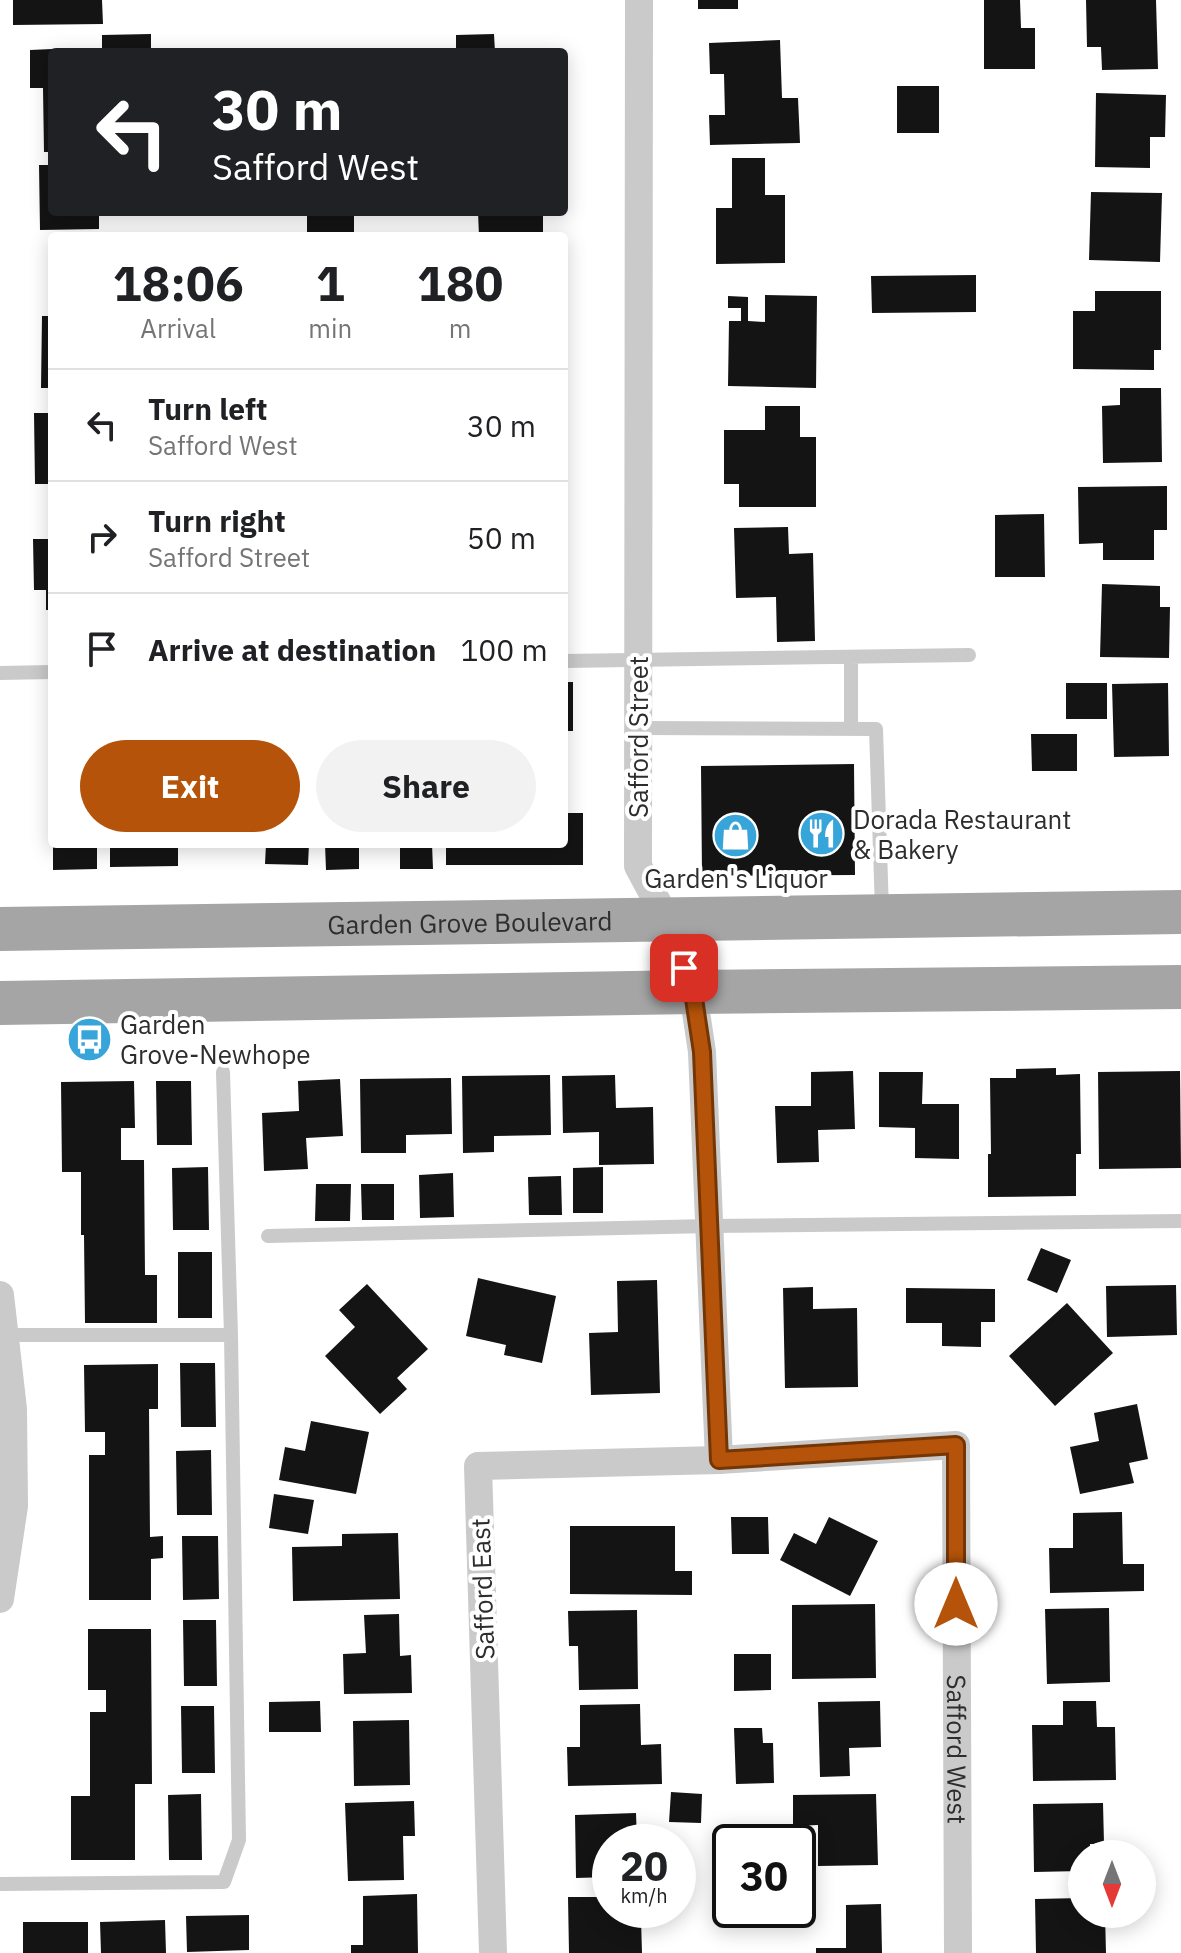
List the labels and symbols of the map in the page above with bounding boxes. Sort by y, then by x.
street label: Safford Street [621,656,655,818]
place label: Dorada Restaurant & Bakery [853,802,1071,866]
restaurant icon: Dorada Restaurant & Bakery [798,810,846,858]
shop icon: Garden's Liquor [712,811,760,859]
place label: Garden's Liquor [644,861,828,895]
street label: Garden Grove Boulevard [327,903,613,941]
pin [650,934,718,1002]
place label: Garden Grove-Newhope [120,1007,311,1071]
bus stop icon: Garden Grove-Newhope [65,1015,113,1063]
street label: Safford East [463,1518,501,1660]
position arrow [914,1562,998,1646]
street label: Safford West [940,1674,974,1824]
speed limit sign: 30 [712,1824,816,1928]
north arrow [1068,1840,1156,1928]

